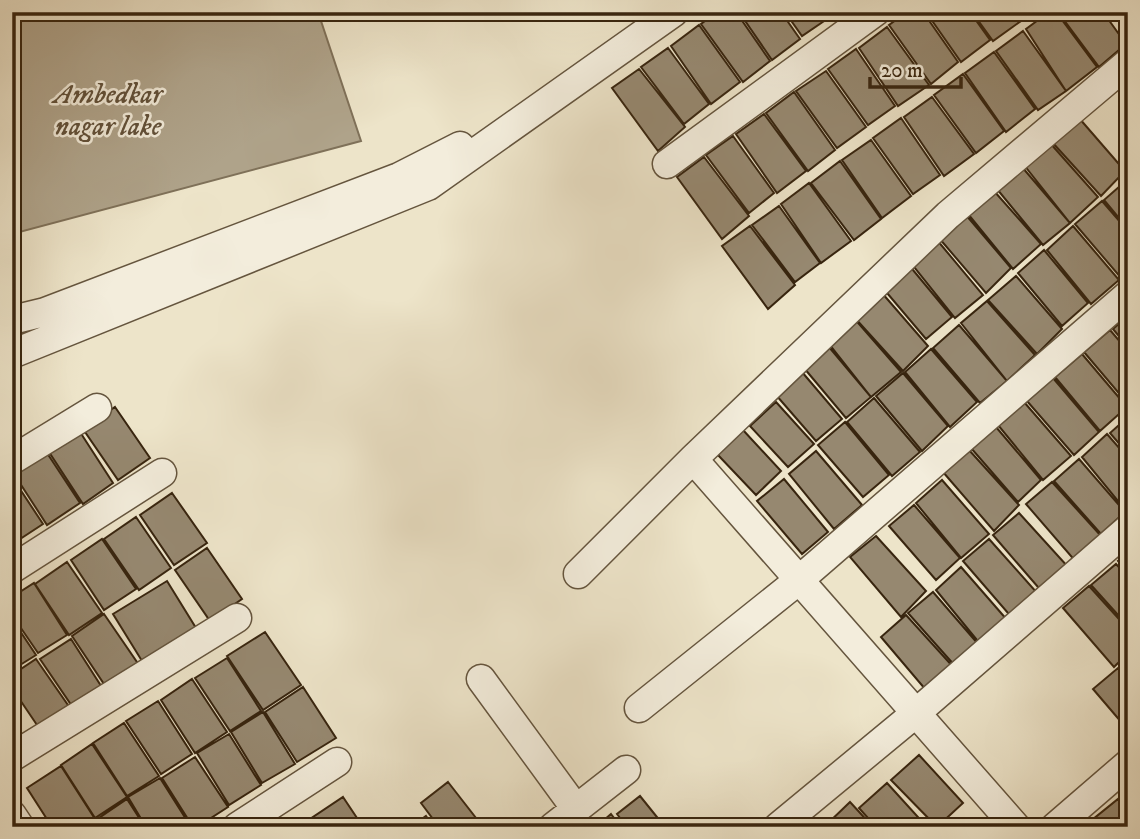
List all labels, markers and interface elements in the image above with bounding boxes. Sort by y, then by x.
scale bar [870,46,962,90]
text: 20 m [881,58,923,84]
water label: Ambedkar nagar lake [51,77,164,144]

